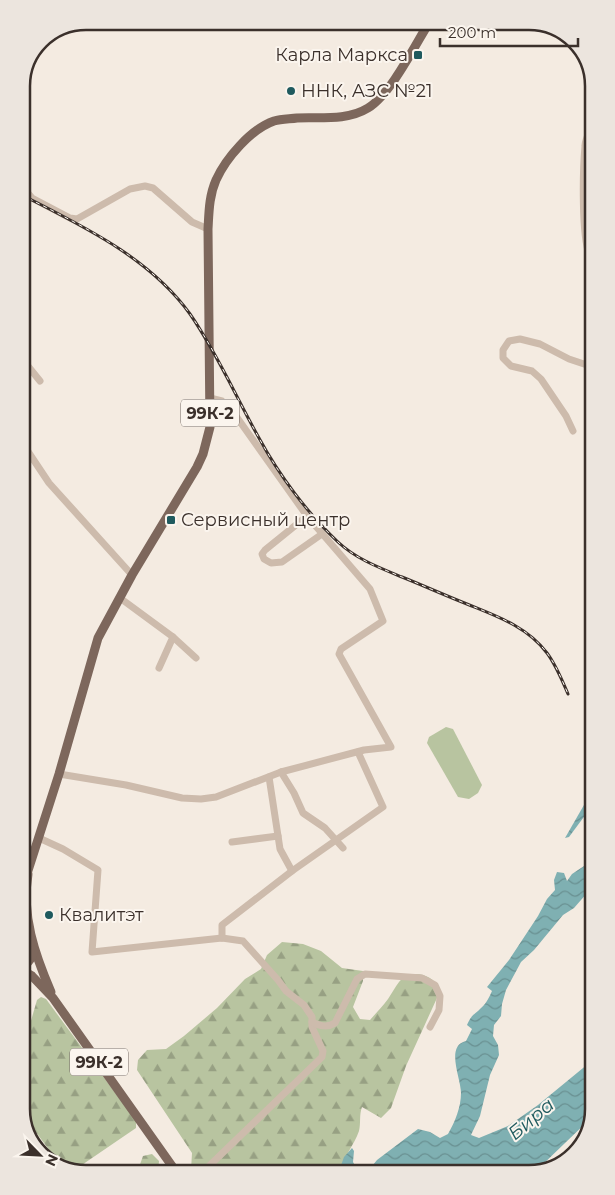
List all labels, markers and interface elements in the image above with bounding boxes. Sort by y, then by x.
scale bar [440,15,578,47]
text: 200 m [448,23,496,42]
place label: Карла Маркса [275,44,408,66]
marker: Карла Маркса [412,49,424,61]
place label: ННК, АЗС №21 [301,80,433,102]
marker: ННК, АЗС №21 [285,85,297,97]
road number: 99К-2 [181,399,239,426]
place label: Сервисный центр [181,509,350,531]
marker: Сервисный центр [165,514,177,526]
place label: Квалитэт [59,904,144,926]
marker: Квалитэт [43,909,55,921]
road number: 99К-2 [70,1048,128,1076]
water label: Бира [503,1093,559,1145]
north arrow [15,1130,65,1180]
text: N [41,1151,62,1169]

